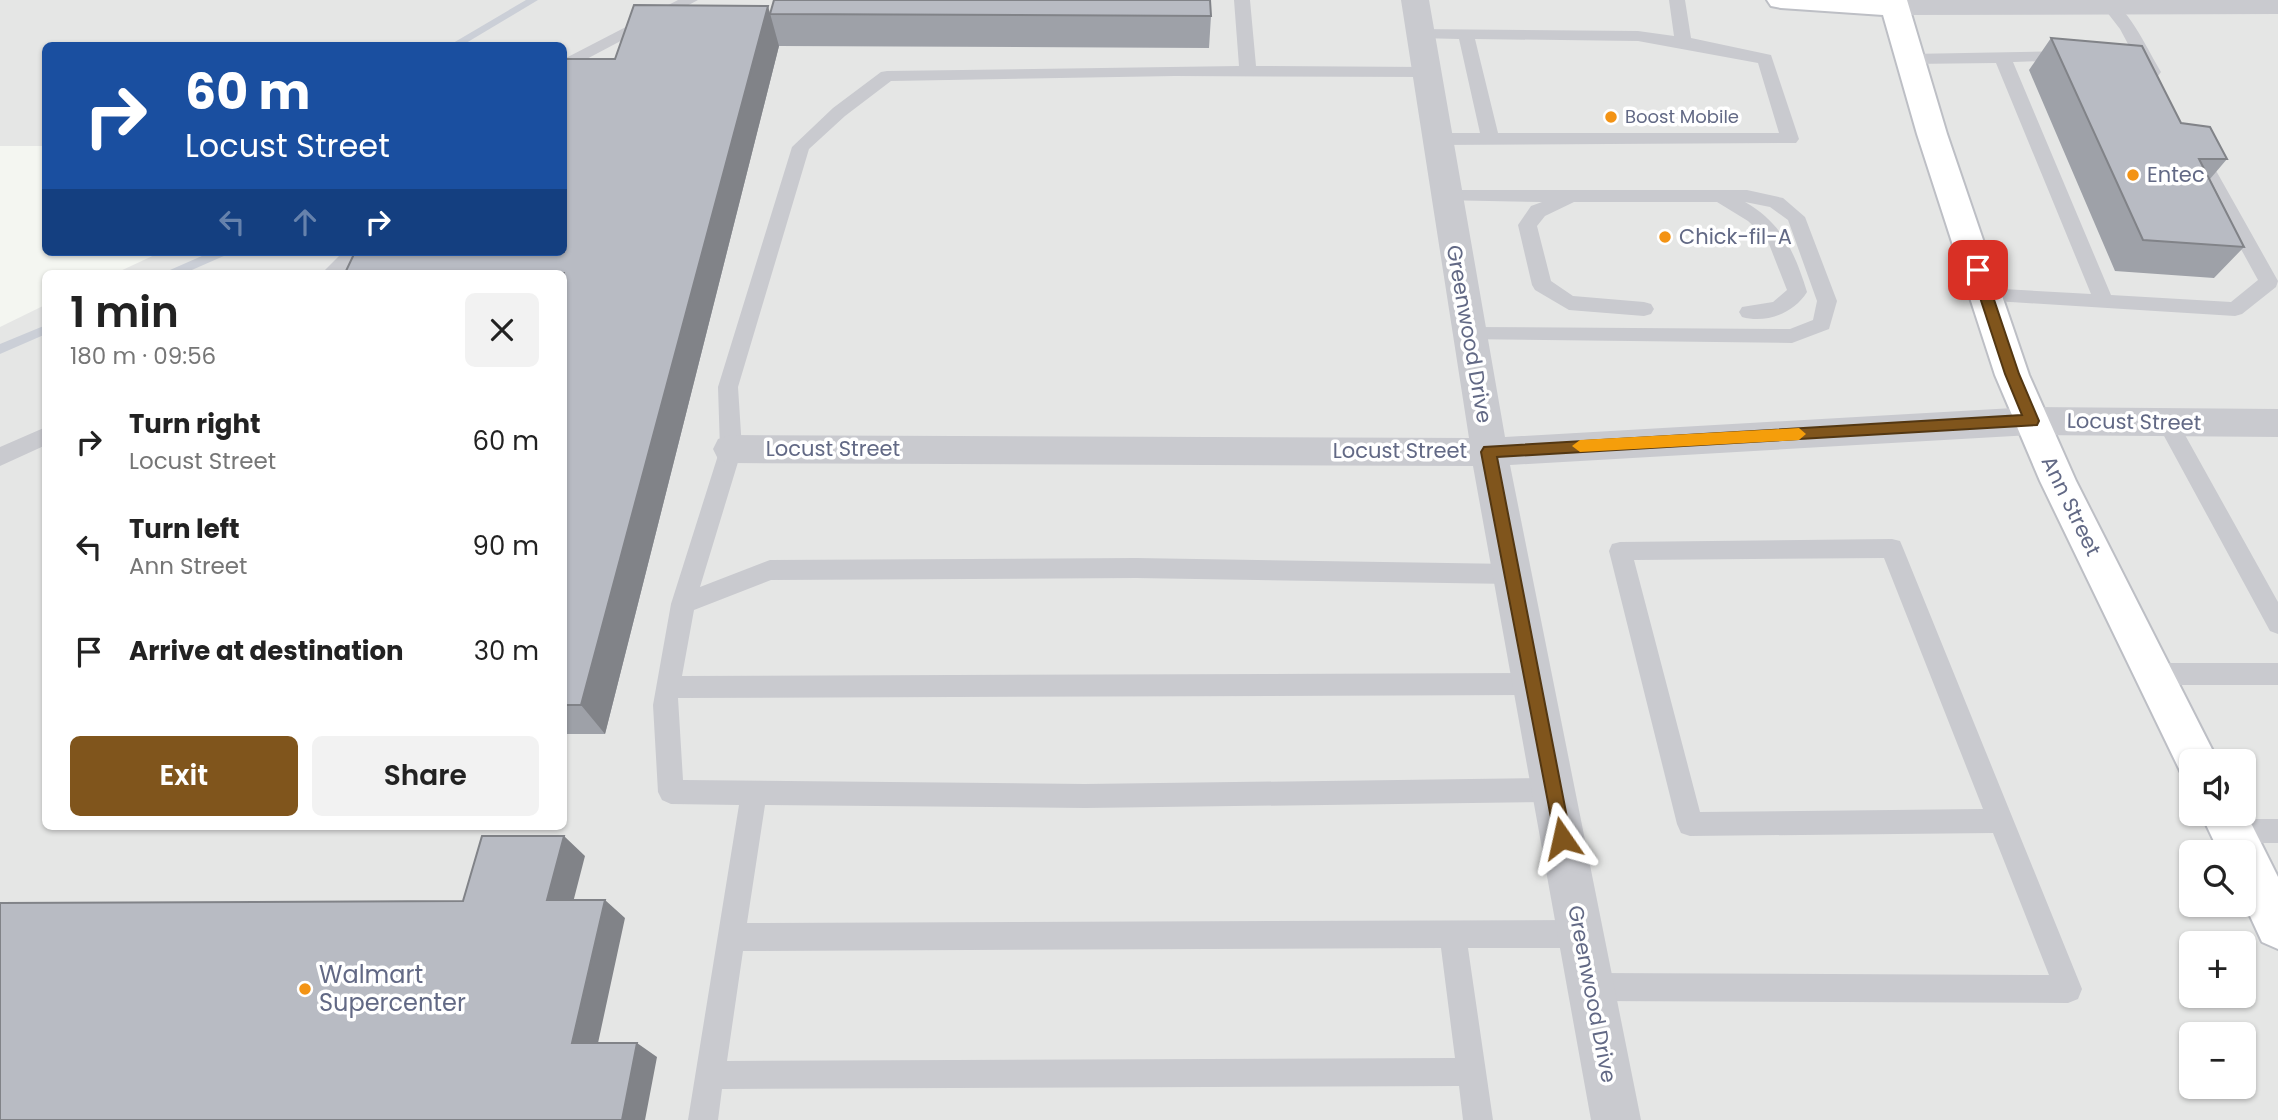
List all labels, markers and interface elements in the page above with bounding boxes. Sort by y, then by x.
text: 60 m [185,58,310,126]
icon: right [70,70,161,161]
place label: Boost Mobile [1625,104,1739,129]
marker: Boost Mobile [1603,109,1619,125]
text: Locust Street [185,123,390,168]
place label: Entec [2147,160,2205,189]
marker: Entec [2125,167,2141,183]
icon: left [213,203,251,241]
icon: ahead [286,203,324,241]
icon: right [359,203,397,241]
place label: Chick-fil-A [1679,222,1792,251]
marker: Chick-fil-A [1657,229,1673,245]
pin [1948,240,2008,300]
street label: Greenwood Drive [1440,243,1499,425]
icon: arrive [1959,251,1997,289]
text: 1 min [70,283,179,342]
button: close [465,293,539,367]
text: 180 m · 09:56 [70,340,216,372]
text: Turn right [129,406,261,442]
street label: Locust Street [2067,406,2201,437]
icon: right [70,423,108,461]
text: 60 m [472,423,539,459]
street label: Locust Street [766,434,900,463]
street label: Locust Street [1333,436,1467,465]
text: Locust Street [129,445,276,477]
street label: Ann Street [2035,451,2108,561]
text: Turn left [129,511,240,547]
icon: left [70,528,108,566]
text: 90 m [473,528,539,564]
text: Ann Street [129,550,247,582]
icon: arrive [70,633,108,671]
text: Arrive at destination [129,633,404,669]
text: 30 m [474,633,539,669]
button: Exit [70,736,298,816]
button: Share [312,736,539,816]
map controls [2179,749,2256,1099]
button: sound [2179,749,2256,826]
position arrow [1525,801,1599,875]
button: search [2179,840,2256,917]
street label: Greenwood Drive [1561,903,1624,1085]
button: + [2179,931,2256,1008]
place label: Walmart Supercenter [319,958,466,1019]
marker: Walmart Supercenter [297,981,313,997]
button: − [2179,1022,2256,1099]

